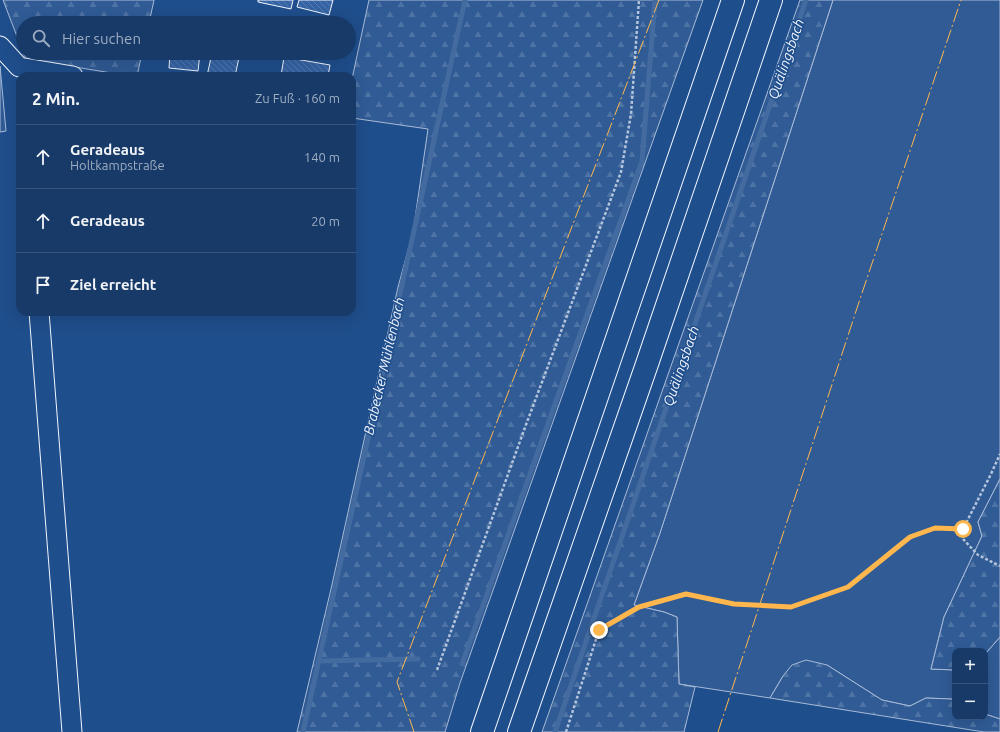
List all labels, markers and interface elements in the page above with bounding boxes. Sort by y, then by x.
search box [16,16,356,60]
water label: Quälingsbach [765,17,808,102]
icon: search [30,27,52,49]
text: Hier suchen [62,30,141,47]
text: 2 Min. [32,89,80,108]
text: Zu Fuß · 160 m [255,91,340,105]
text: Geradeaus [70,141,145,158]
icon: ahead [32,146,54,168]
text: 140 m [304,150,340,164]
text: Holtkampstraße [70,158,165,172]
icon: ahead [32,210,54,232]
text: Geradeaus [70,212,145,229]
text: 20 m [311,214,340,228]
icon: arrive [32,274,54,296]
text: Ziel erreicht [70,276,156,293]
water label: Brabecker Mühlenbach [360,296,408,436]
water label: Quälingsbach [660,324,703,409]
route start [954,520,972,538]
route end [590,621,608,639]
map controls [952,648,988,720]
button: + [952,648,988,684]
button: − [952,684,988,720]

